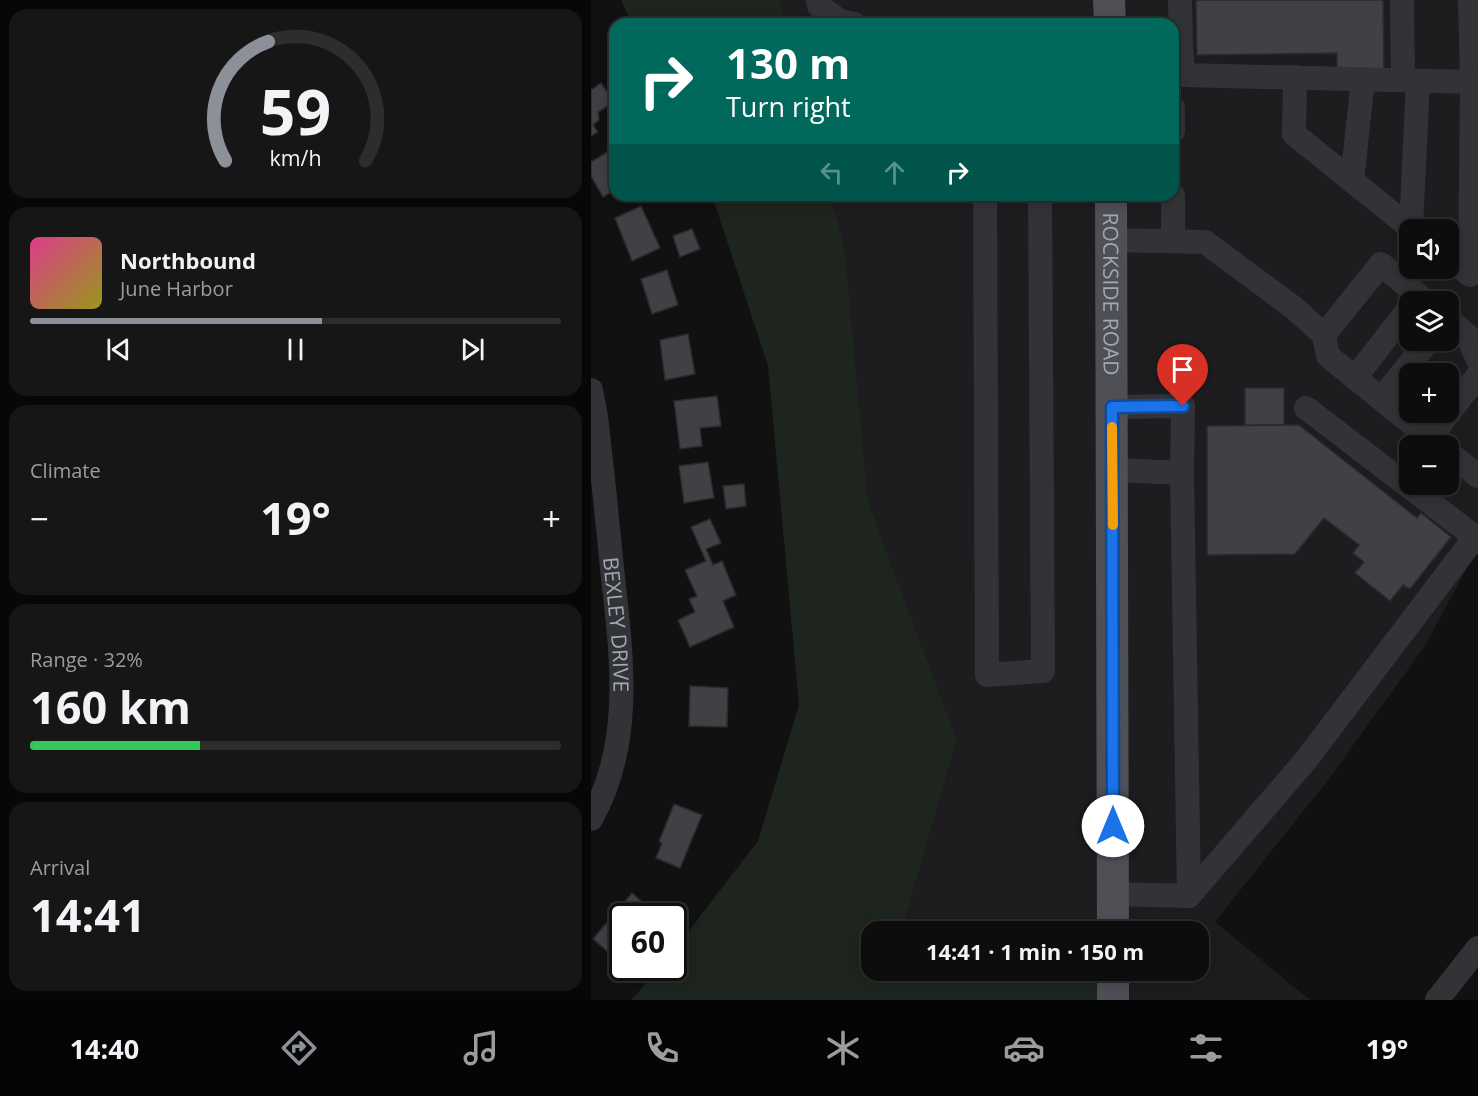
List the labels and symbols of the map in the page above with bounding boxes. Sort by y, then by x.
street label: ROCKSIDE ROAD [1097,212,1125,376]
pin [1157,344,1208,406]
street label: BEXLEY DRIVE [597,556,635,692]
position arrow [1081,794,1145,858]
speed limit sign: 60 [609,903,687,981]

